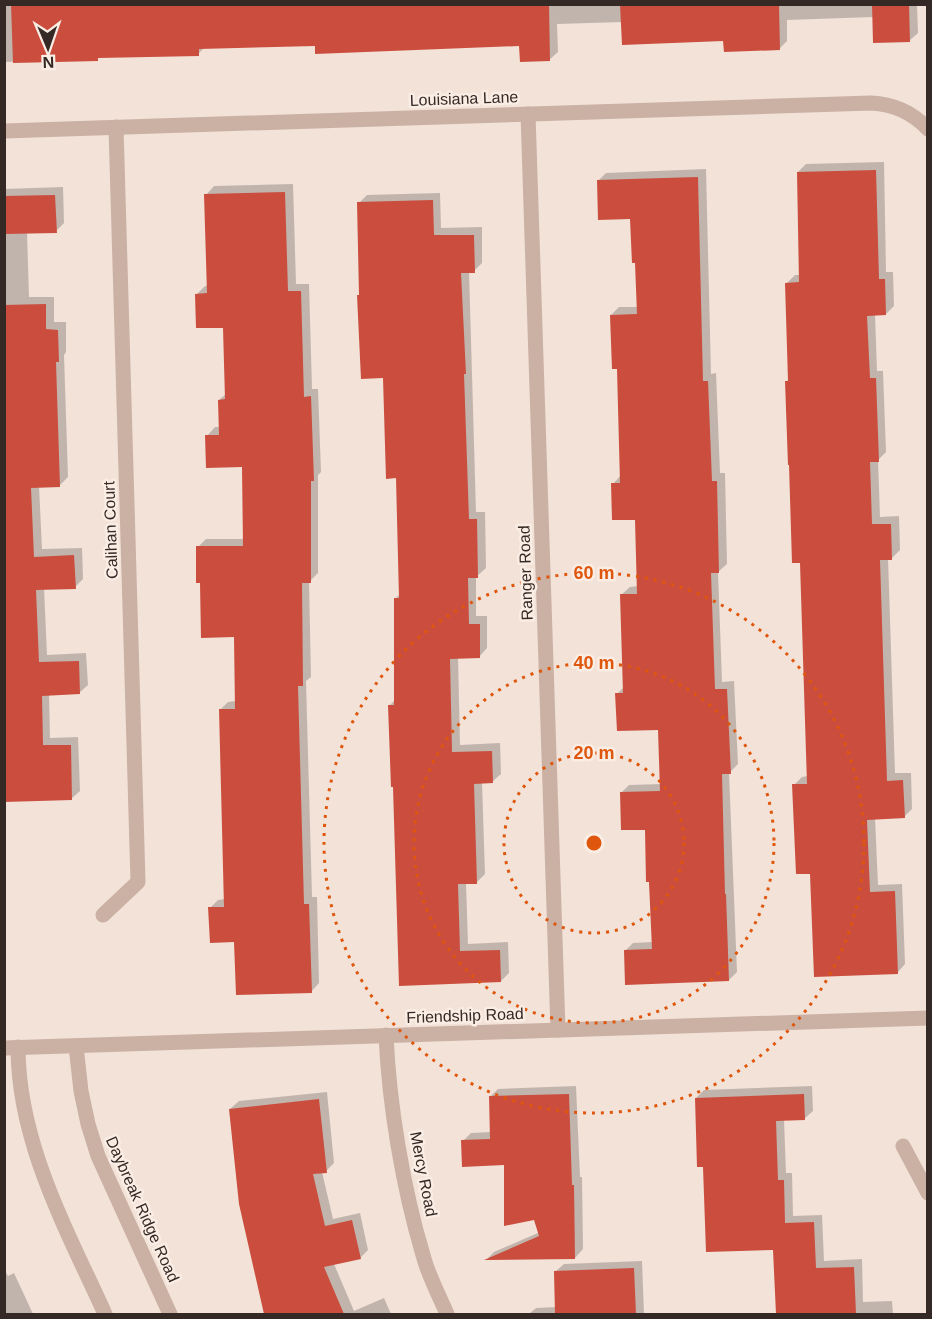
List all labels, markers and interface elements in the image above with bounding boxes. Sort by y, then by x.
north arrow [18,18,78,78]
text: N [42,54,55,71]
street label: Louisiana Lane [409,88,519,109]
street label: Calihan Court [100,480,121,579]
street label: Ranger Road [515,525,536,621]
text: 60 m [573,563,615,583]
text: 40 m [573,653,615,673]
text: 20 m [573,743,615,763]
centre of rings [584,833,604,853]
street label: Friendship Road [406,1005,524,1026]
street label: Mercy Road [407,1130,440,1218]
street label: Daybreak Ridge Road [103,1134,182,1285]

